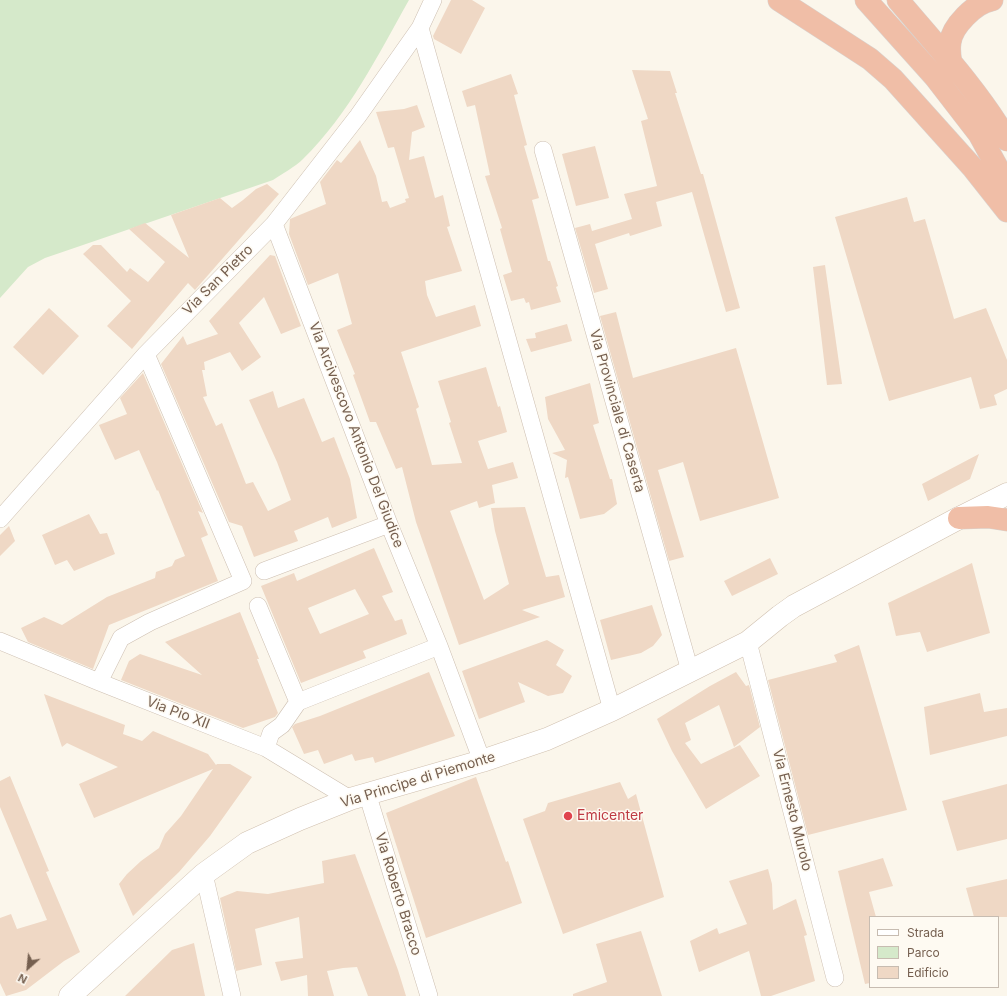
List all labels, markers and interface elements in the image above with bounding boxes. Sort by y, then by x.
street label: Via San Pietro [179,241,257,319]
street label: Via Arcivescovo Antonio Del Giudice [305,320,407,550]
street label: Via Provinciale di Caserta [586,328,648,494]
street label: Via Pio XII [144,693,212,733]
street label: Via Ernesto Murolo [769,747,815,873]
street label: Via Principe di Piemonte [339,748,497,812]
place label: Emicenter [577,808,643,824]
marker: Emicenter [562,810,574,822]
street label: Via Roberto Bracco [371,830,425,958]
legend [869,916,999,988]
text: Strada [907,925,944,940]
text: Parco [907,945,940,960]
north arrow [8,948,48,988]
text: Edificio [907,965,949,980]
text: N [16,971,29,987]

